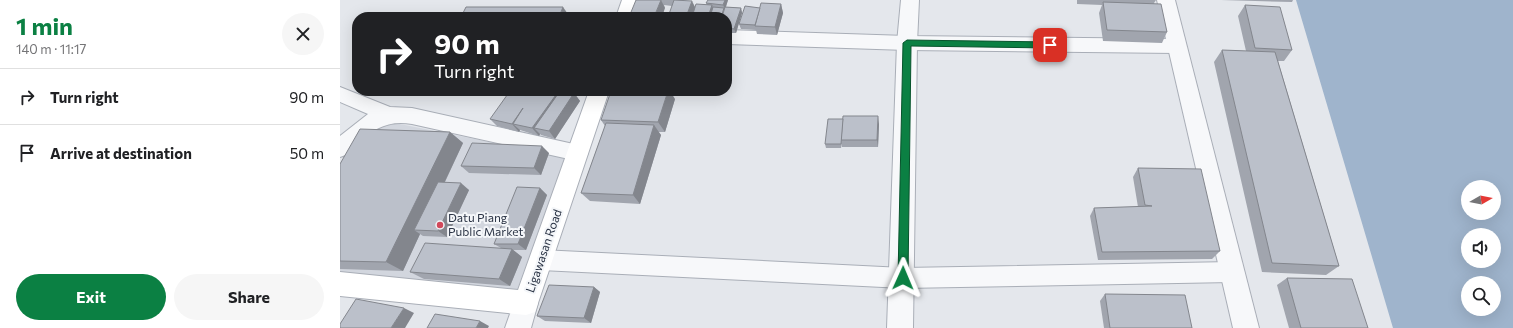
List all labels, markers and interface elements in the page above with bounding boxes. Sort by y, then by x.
text: 1 min [16,11,73,40]
button: close [282,13,324,55]
text: 90 m [434,26,500,60]
icon: right [368,28,420,80]
pin [1033,28,1067,62]
icon: arrive [1039,34,1061,56]
text: 140 m · 11:17 [16,41,86,57]
text: Turn right [434,60,514,82]
icon: right [16,86,38,108]
text: Turn right [50,88,119,106]
text: 90 m [289,88,324,106]
icon: arrive [16,142,38,164]
text: Arrive at destination [50,144,192,162]
text: 50 m [290,144,324,162]
north arrow [1461,180,1501,220]
map controls [1461,180,1501,316]
street label: Ligawasan Road [522,207,564,294]
place label: Datu Piang Public Market [448,210,524,238]
marker: Datu Piang Public Market [435,220,445,230]
button: sound [1461,228,1501,268]
position arrow [882,257,924,299]
button: Exit [16,274,166,320]
button: Share [174,274,324,320]
button: search [1461,276,1501,316]

